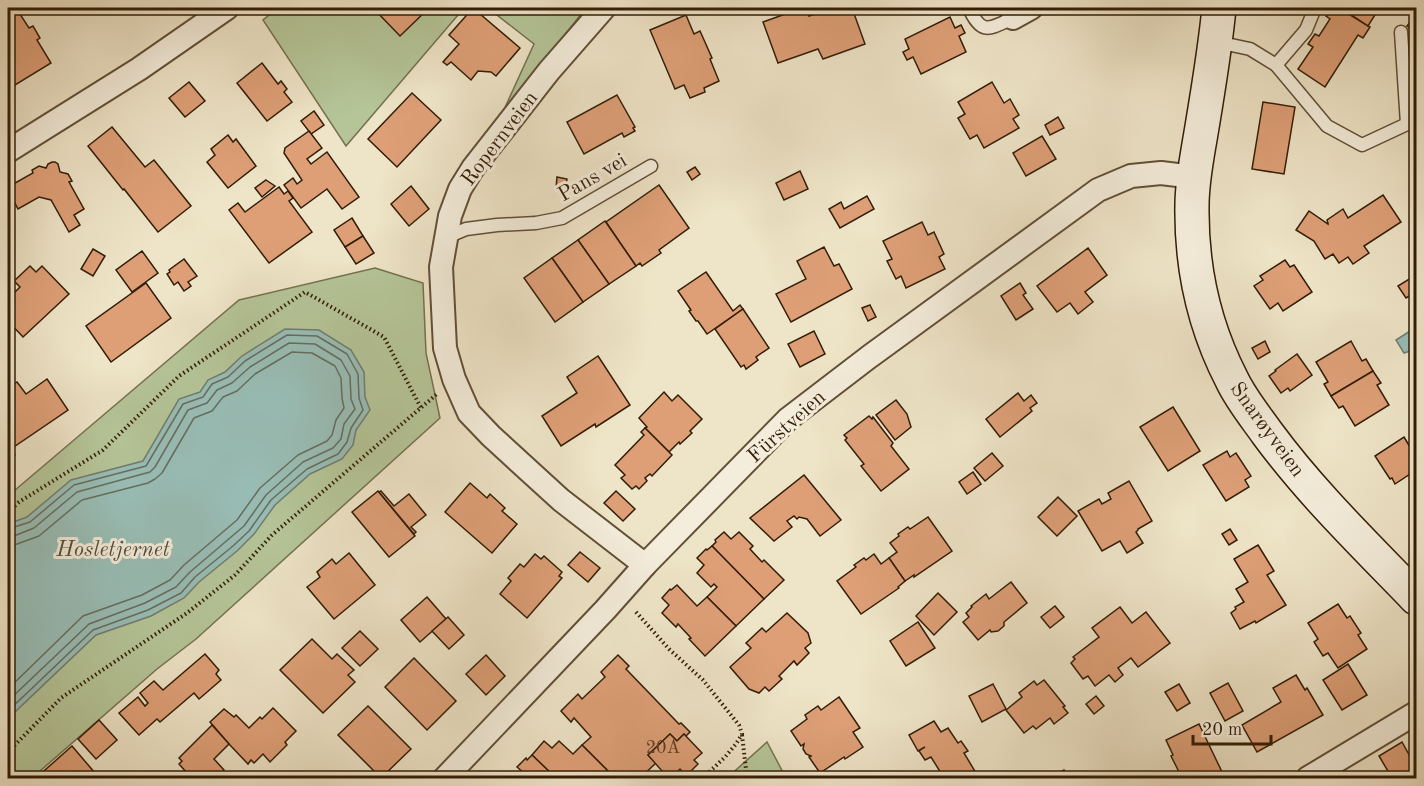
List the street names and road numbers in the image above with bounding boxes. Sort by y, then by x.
street label: Ropernveien [458,88,542,190]
street label: Pans vei [555,150,631,206]
street label: Snarøyveien [1226,379,1308,481]
street label: Fürstveien [744,387,830,467]

